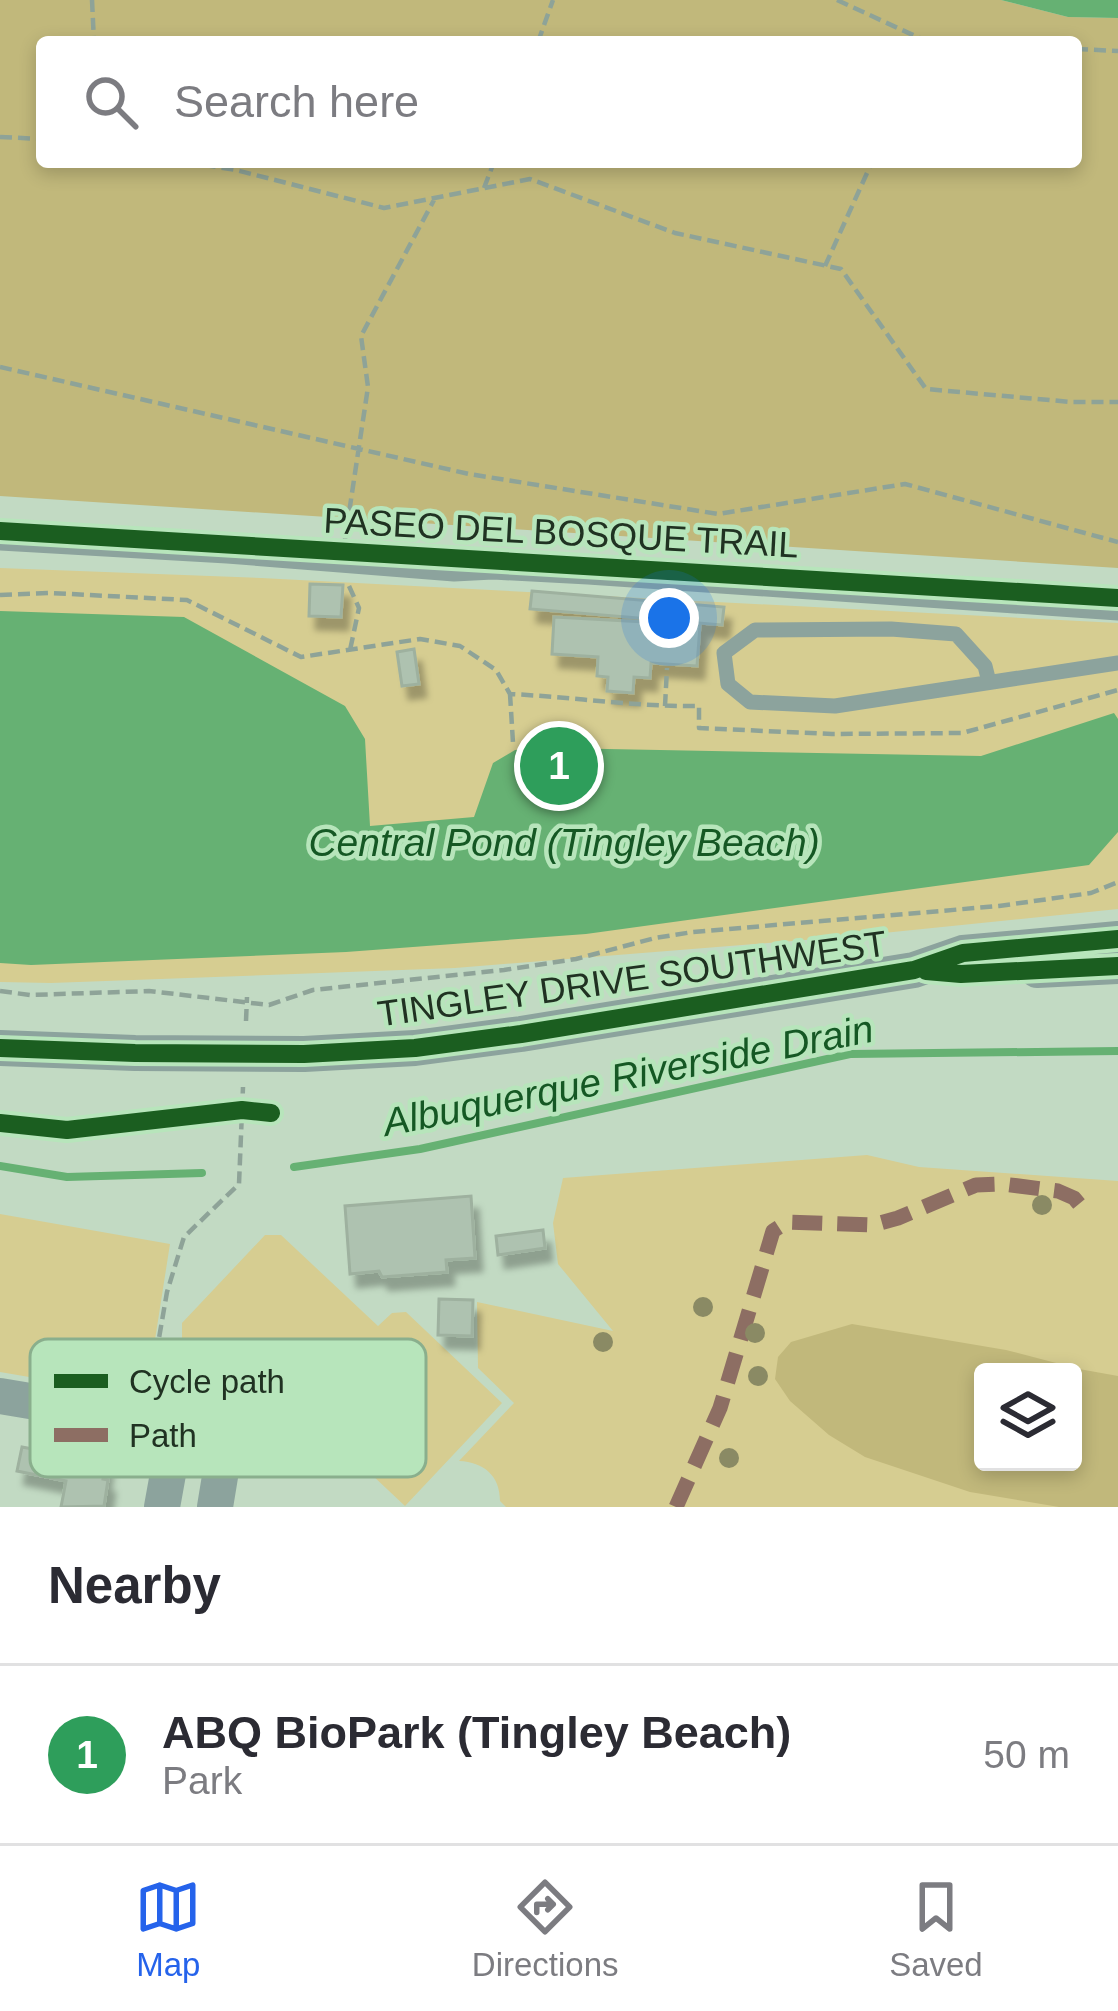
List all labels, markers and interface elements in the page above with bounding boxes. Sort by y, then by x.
search box [36,36,1082,168]
icon: search [78,69,144,135]
text: Search here [174,76,419,127]
street label: PASEO DEL BOSQUE TRAIL [322,500,799,565]
your location [639,588,699,648]
pin: 1 [520,721,598,811]
water label: Central Pond (Tingley Beach) [308,821,820,864]
street label: TINGLEY DRIVE SOUTHWEST [375,922,889,1035]
water label: Albuquerque Riverside Drain [377,1007,877,1145]
legend [30,1339,426,1477]
text: Cycle path [129,1363,285,1400]
map controls [974,1363,1082,1471]
button: layers [974,1363,1082,1471]
text: Path [129,1417,197,1454]
text: Nearby [48,1557,221,1614]
text: ABQ BioPark (Tingley Beach) [162,1707,791,1758]
text: 1 [76,1733,98,1776]
text: 50 m [983,1733,1070,1776]
text: Park [162,1759,242,1802]
tab: Map [135,1874,201,1984]
tab: Directions [472,1874,619,1984]
tab: Saved [889,1874,983,1984]

